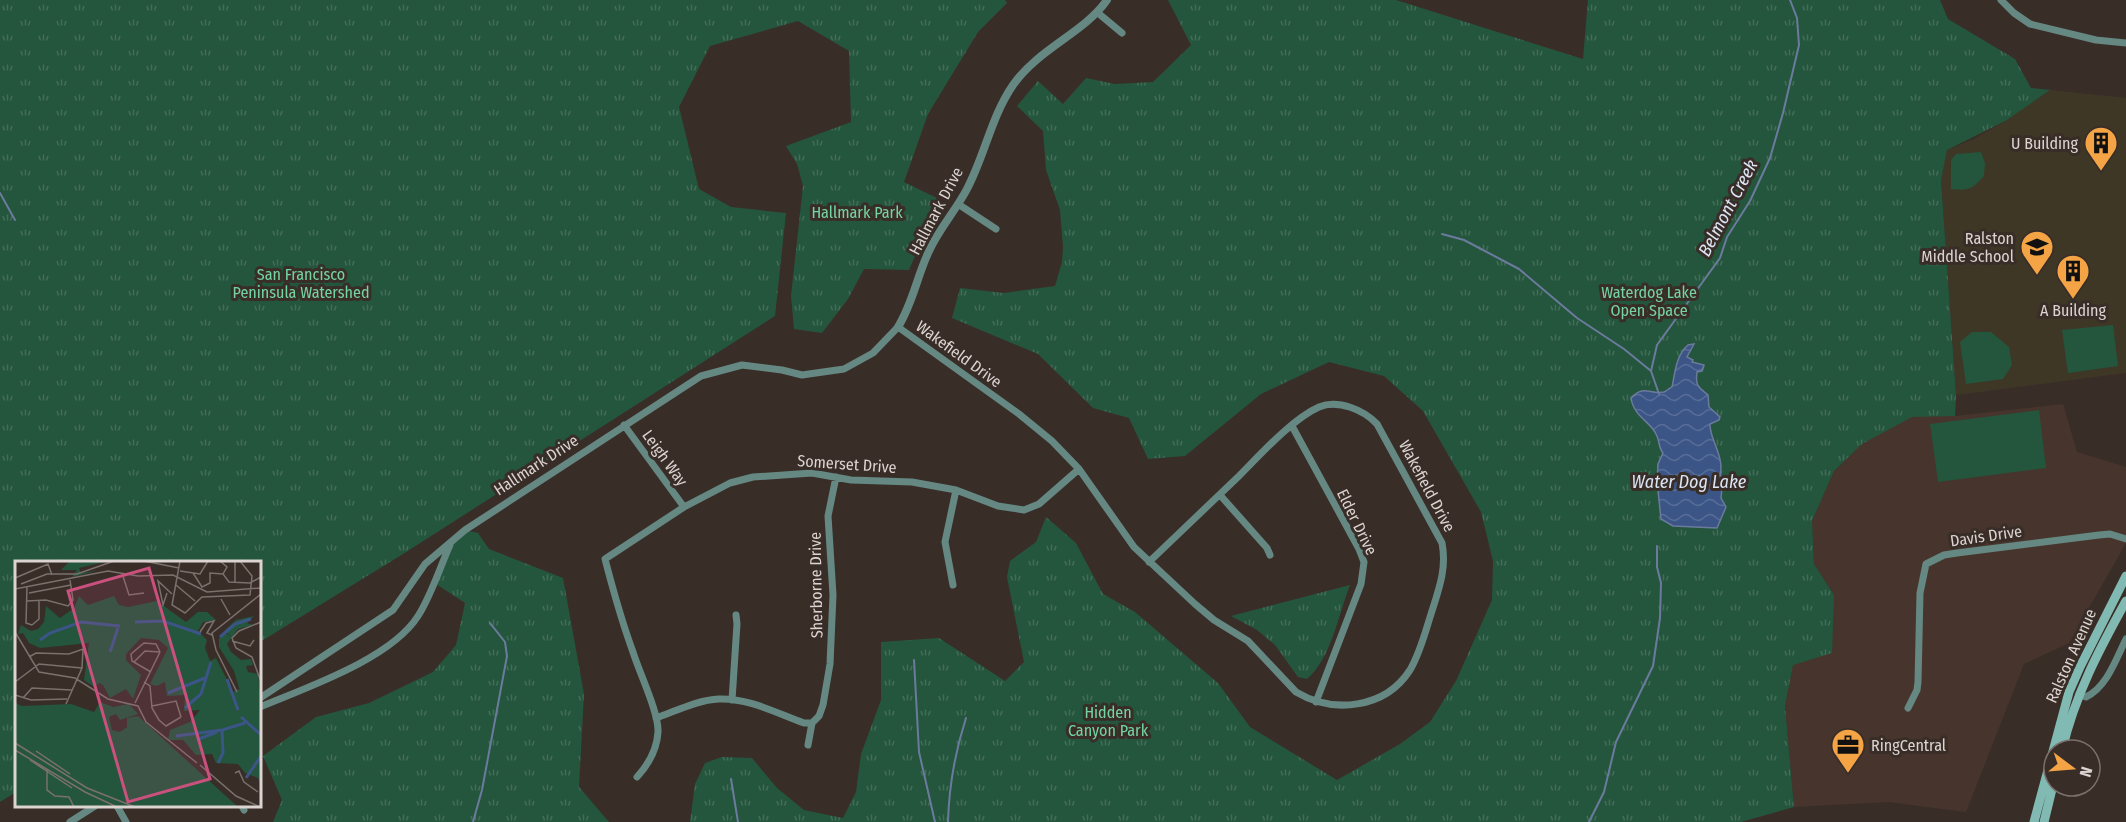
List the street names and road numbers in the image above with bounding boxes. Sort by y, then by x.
street label: Hallmark Drive [905,164,967,258]
street label: Wakefield Drive [912,317,1006,391]
street label: Leigh Way [638,426,692,490]
street label: Hallmark Drive [490,431,582,499]
street label: Wakefield Drive [1395,437,1459,535]
street label: Somerset Drive [797,451,897,477]
street label: Elder Drive [1333,486,1381,558]
street label: Davis Drive [1949,522,2023,550]
street label: Sherborne Drive [806,532,826,638]
street label: Ralston Avenue [2042,606,2100,706]

